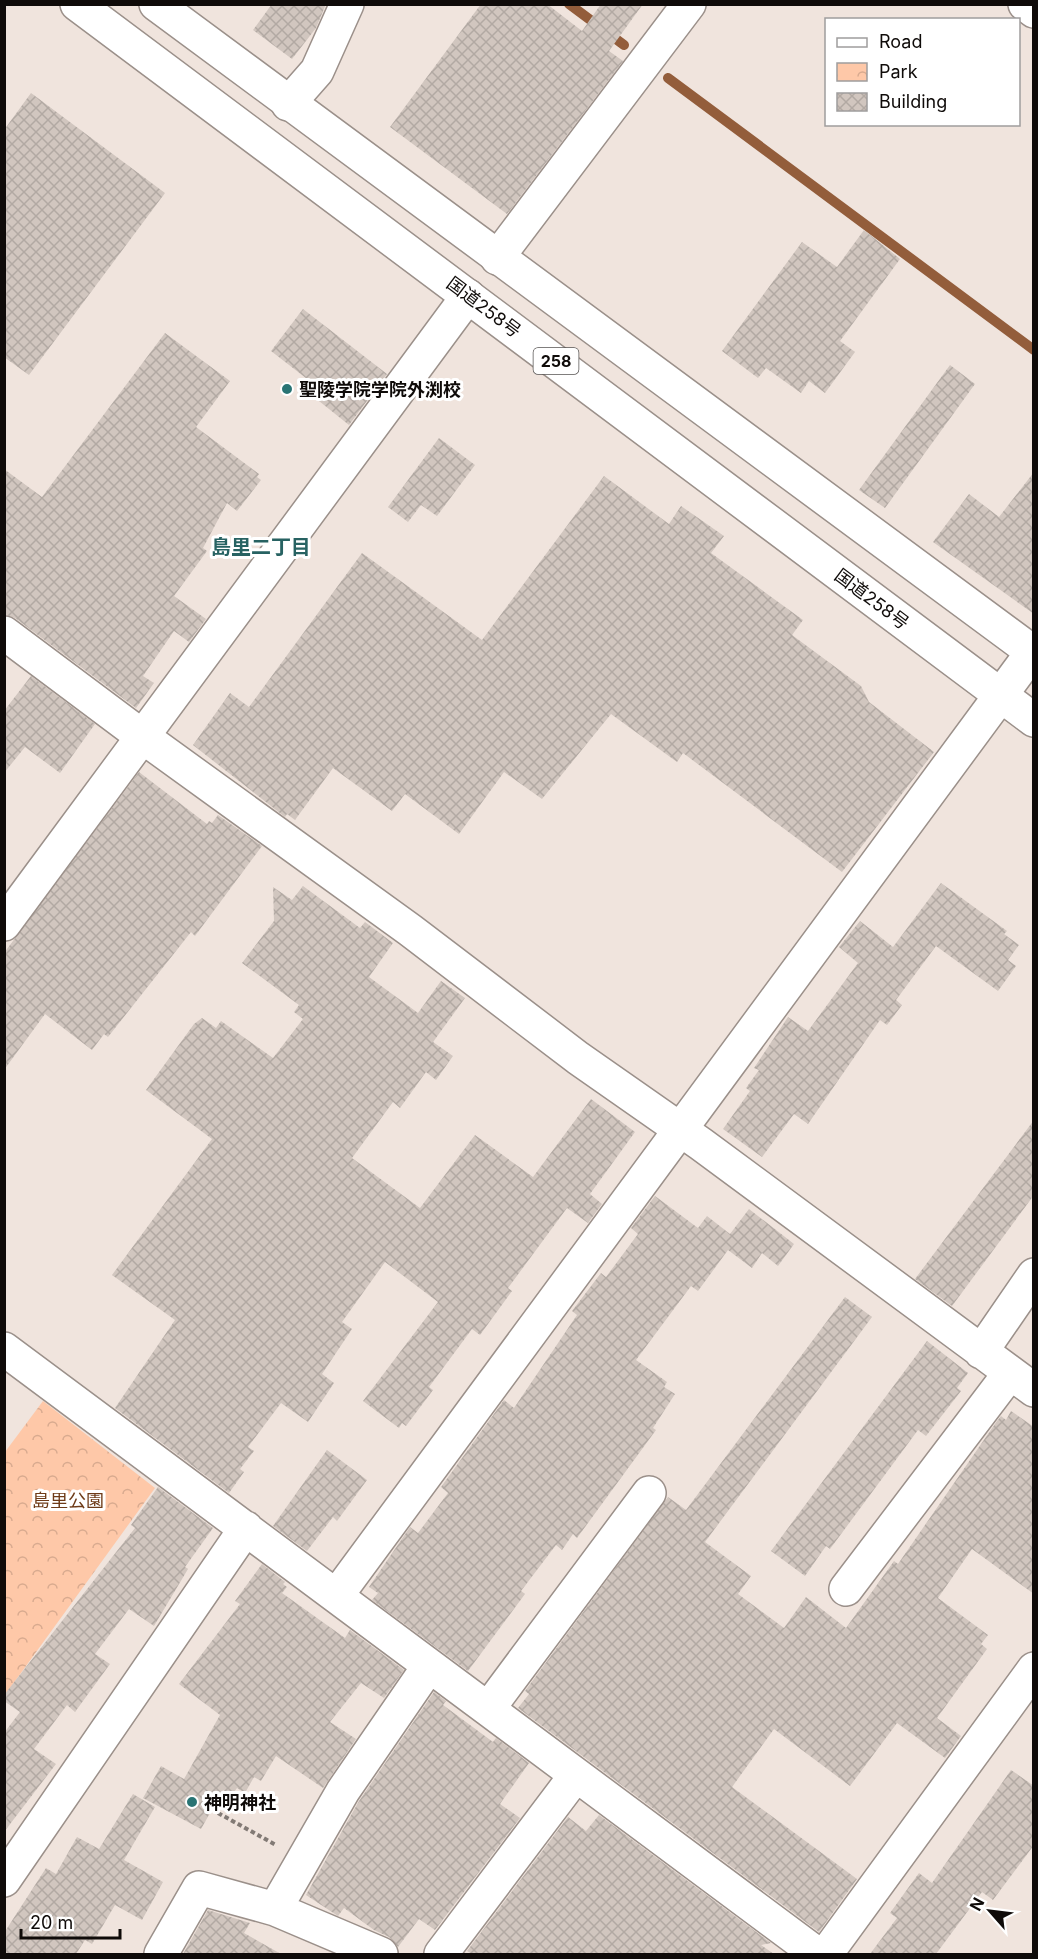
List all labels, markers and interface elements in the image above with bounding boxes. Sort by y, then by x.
legend [825,18,1020,126]
text: Road [879,31,922,52]
text: Park [879,61,918,82]
text: Building [879,91,947,112]
street label: 国道258号 [443,272,525,342]
road number: 258 [534,348,578,374]
place label: 聖陵学院学院外渕校 [299,379,461,400]
marker: 聖陵学院学院外渕校 [280,382,294,396]
district label: 島里二丁目 [211,535,311,559]
street label: 国道258号 [831,564,913,634]
park label: 島里公園 [32,1490,104,1511]
place label: 神明神社 [204,1792,276,1813]
marker: 神明神社 [185,1795,199,1809]
north arrow [960,1881,1020,1941]
text: N [965,1894,988,1914]
scale bar [21,1902,120,1940]
text: 20 m [30,1912,73,1933]

